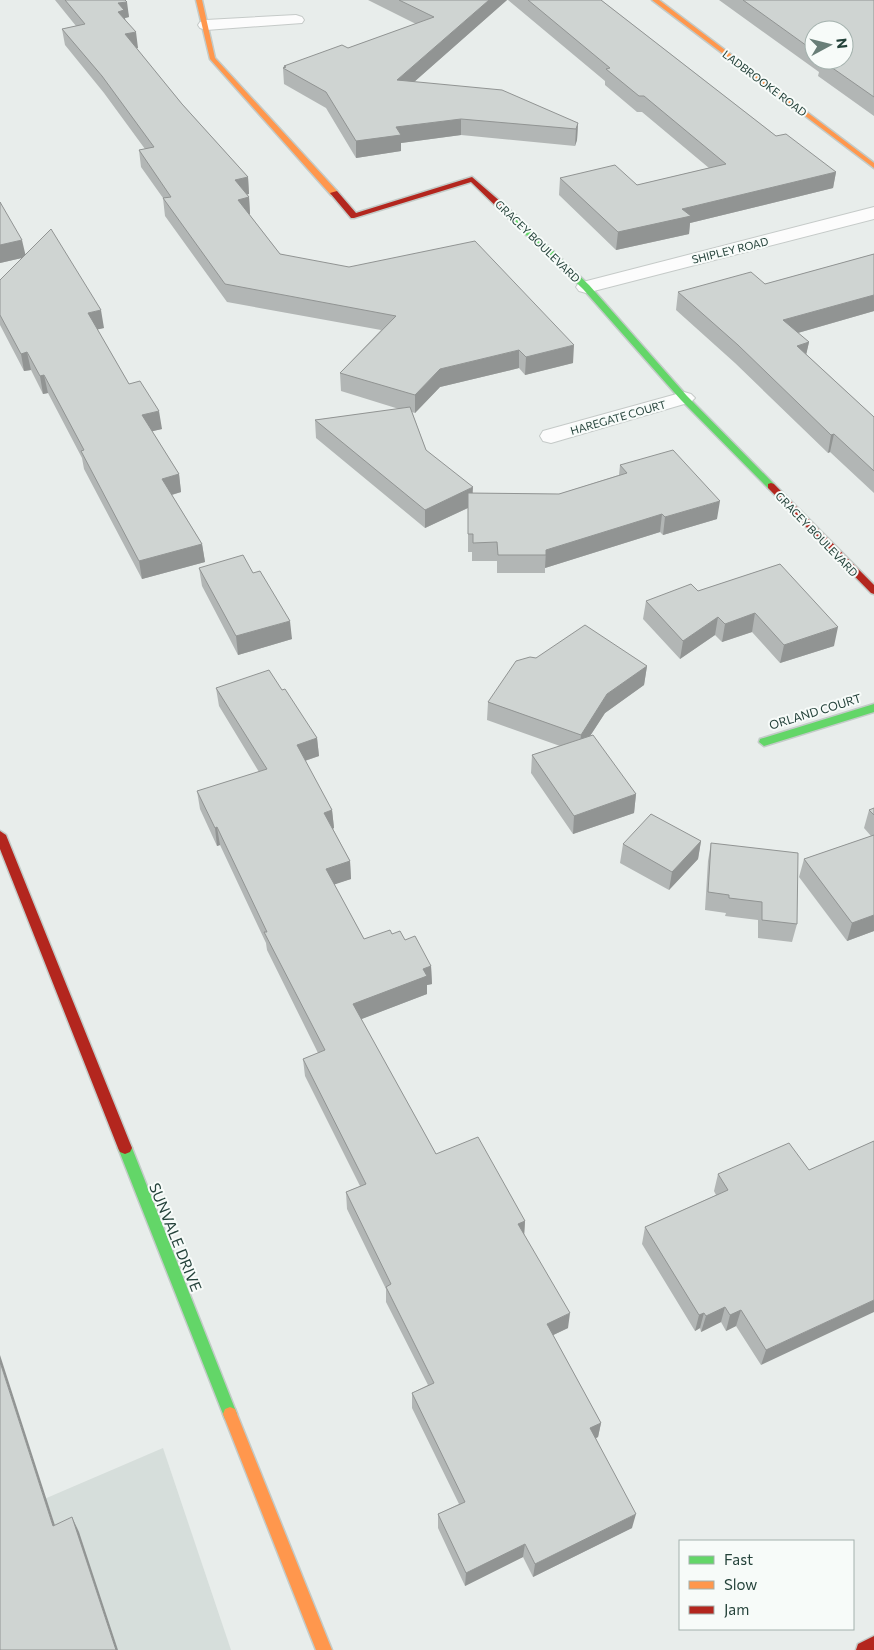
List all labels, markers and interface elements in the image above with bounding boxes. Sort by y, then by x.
north arrow [804,20,854,70]
text: N [833,37,851,50]
street label: LADBROOKE ROAD [720,47,810,119]
street label: GRACEY BOULEVARD [493,197,583,285]
street label: SHIPLEY ROAD [690,234,770,266]
street label: HAREGATE COURT [569,397,667,437]
street label: GRACEY BOULEVARD [773,489,861,579]
street label: ORLAND COURT [767,690,863,732]
street label: SUNVALE DRIVE [146,1180,206,1294]
legend [679,1540,854,1630]
text: Fast [724,1550,753,1568]
text: Slow [724,1575,757,1593]
text: Jam [724,1600,749,1618]

